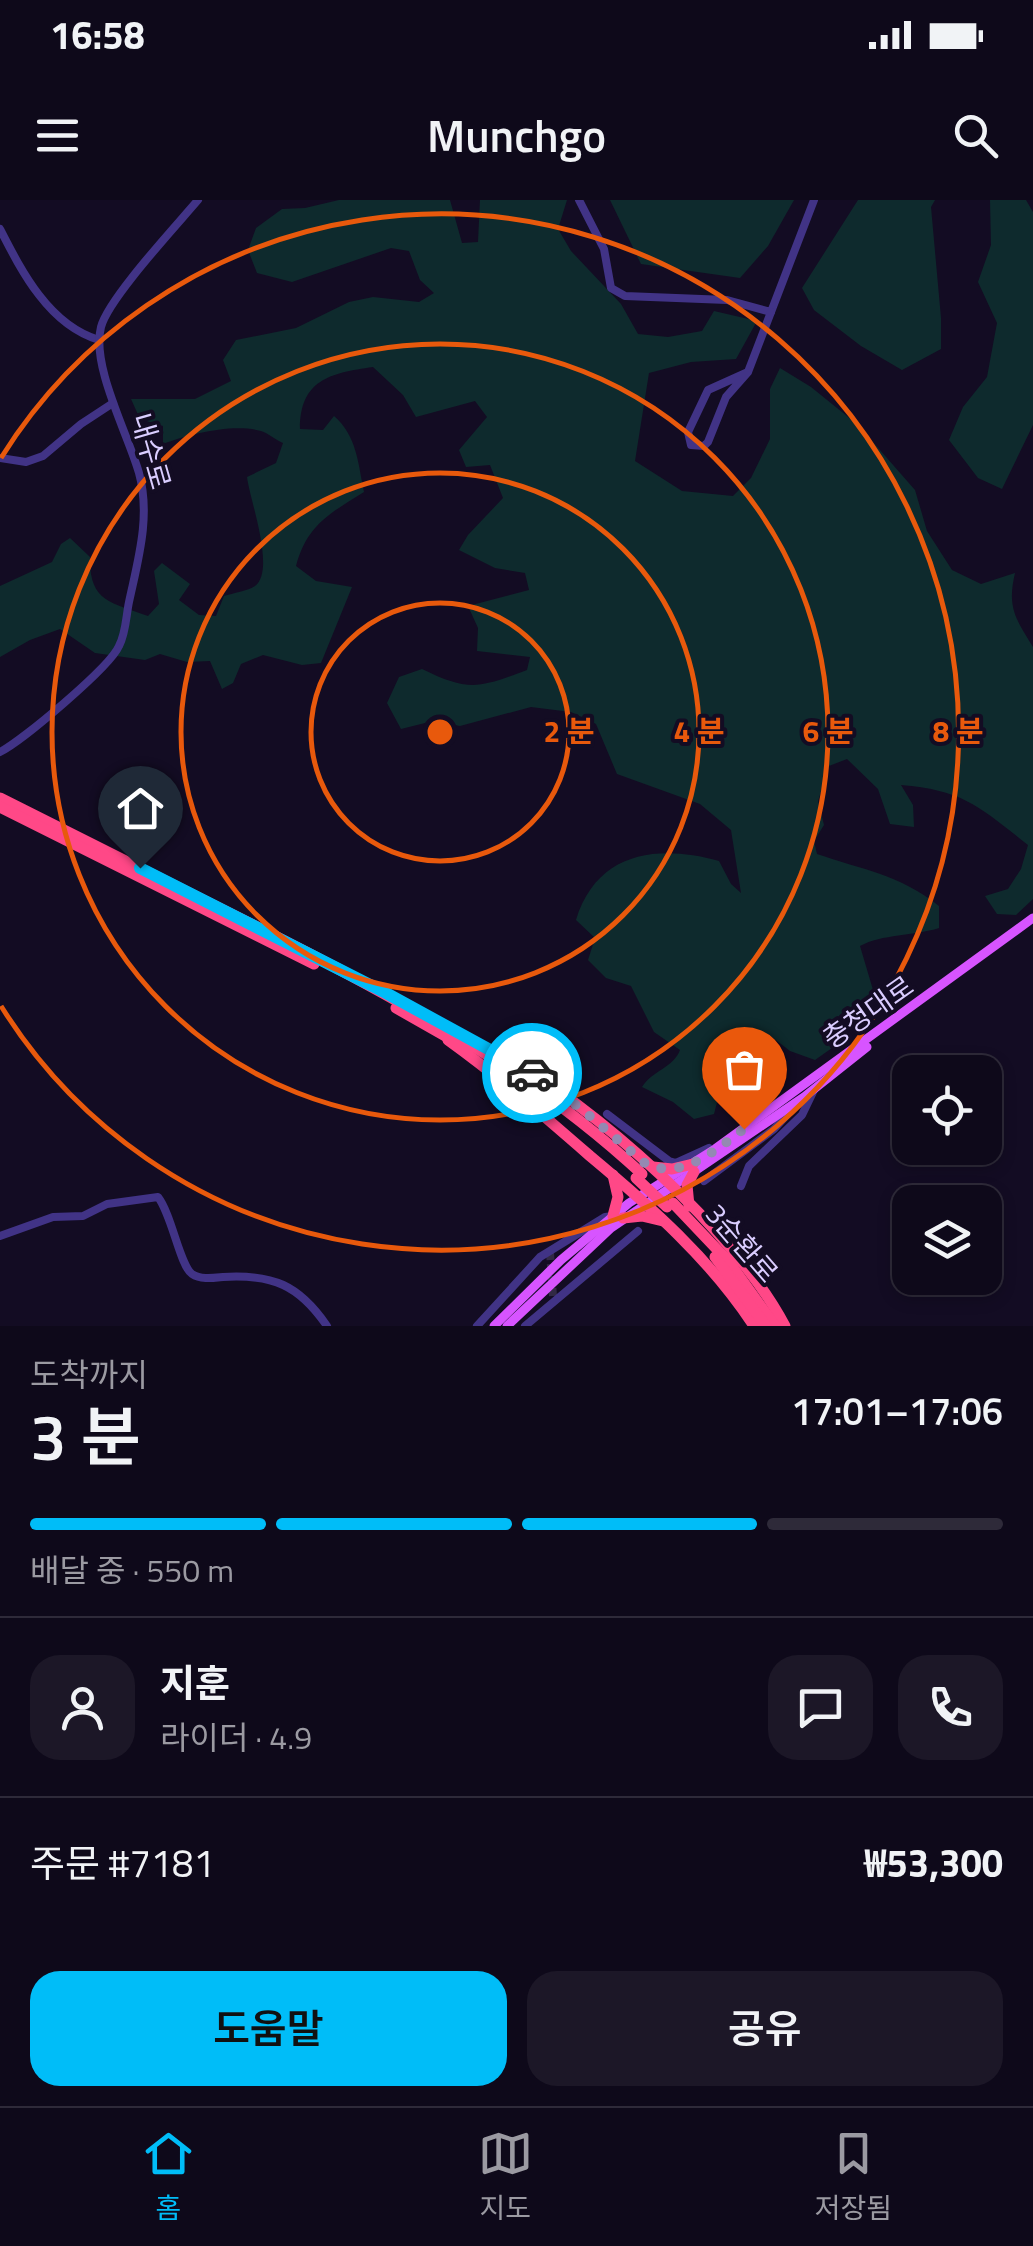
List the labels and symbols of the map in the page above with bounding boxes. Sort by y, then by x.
street label: 내수로 [120,408,183,494]
text: 2 분 [544,708,595,754]
text: 4 분 [674,708,725,754]
text: 6 분 [803,708,854,754]
text: 8 분 [933,708,984,754]
centre of rings [422,714,458,750]
pin [98,766,183,869]
street label: 충청대로 [813,964,922,1059]
courier [482,1023,582,1123]
pin [702,1027,787,1130]
street label: 3순환로 [696,1193,789,1292]

